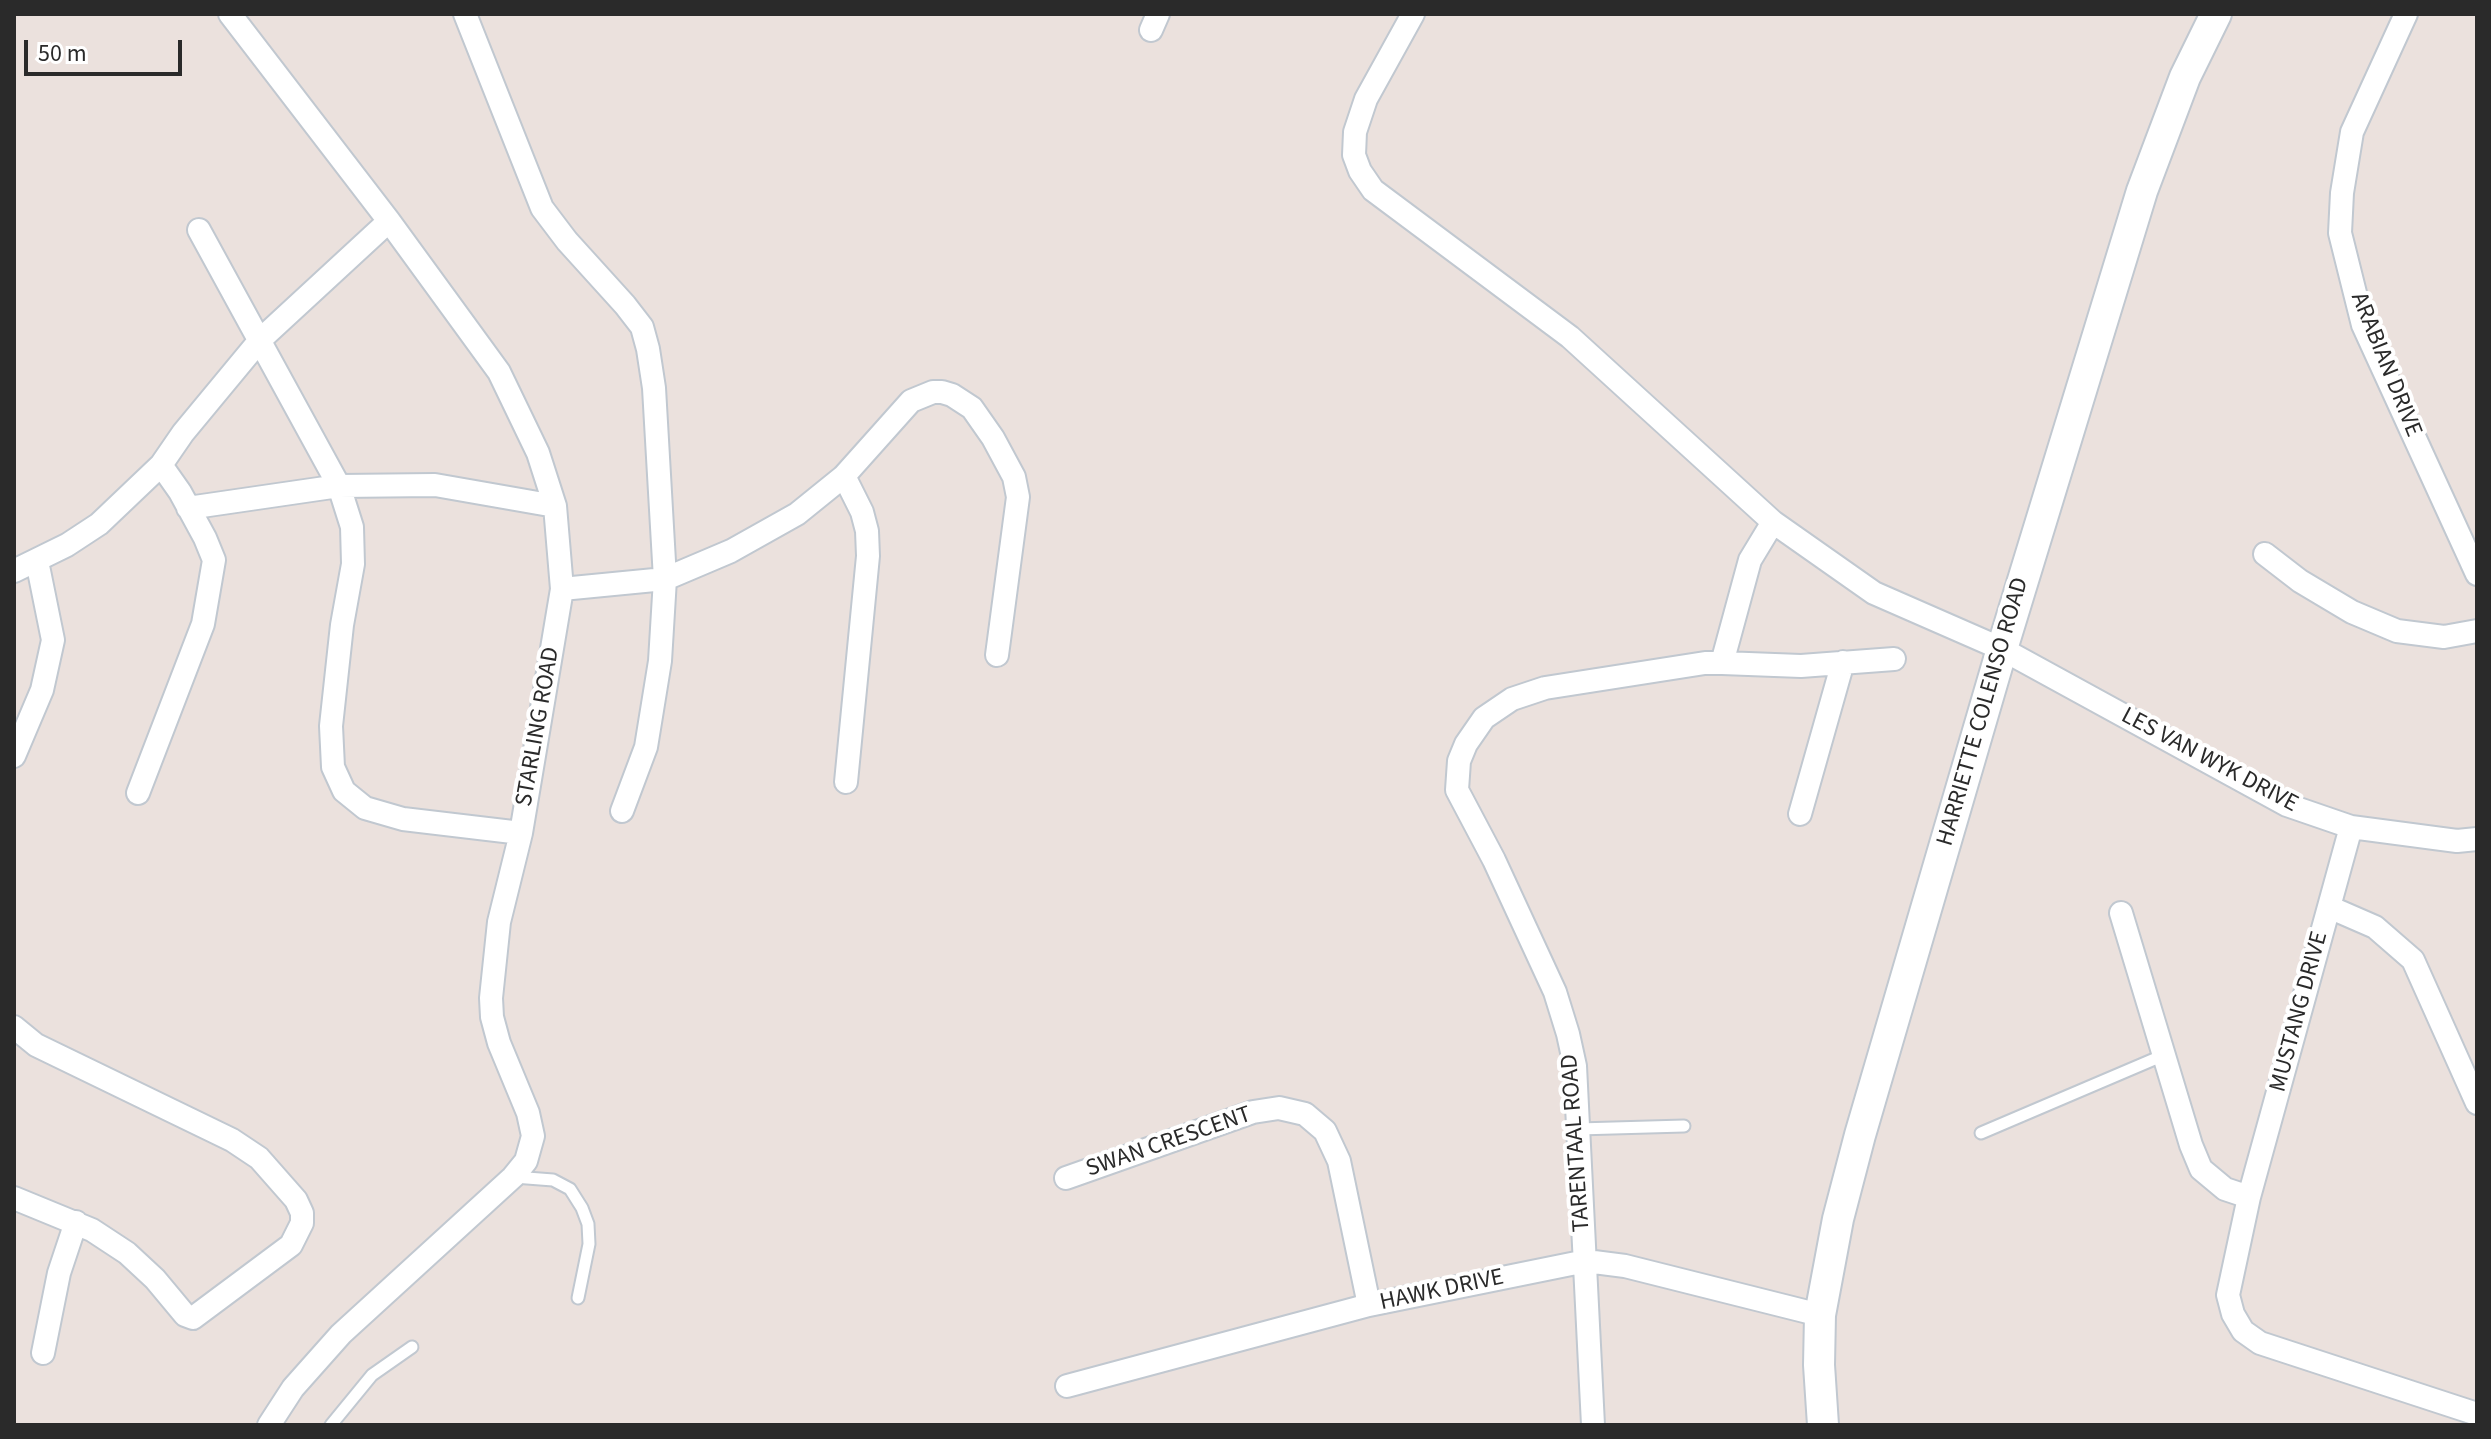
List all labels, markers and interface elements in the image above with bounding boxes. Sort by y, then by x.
scale bar [28,24,186,74]
text: 50 m [38,36,87,71]
street label: ARABIAN DRIVE [2343,289,2427,441]
street label: HARRIETTE COLENSO ROAD [1932,575,2036,849]
street label: STARLING ROAD [511,645,567,809]
street label: LES VAN WYK DRIVE [2116,702,2302,820]
street label: MUSTANG DRIVE [2265,929,2335,1095]
street label: TARENTAAL ROAD [1556,1053,1598,1233]
street label: SWAN CRESCENT [1083,1101,1255,1185]
street label: HAWK DRIVE [1377,1264,1507,1318]

